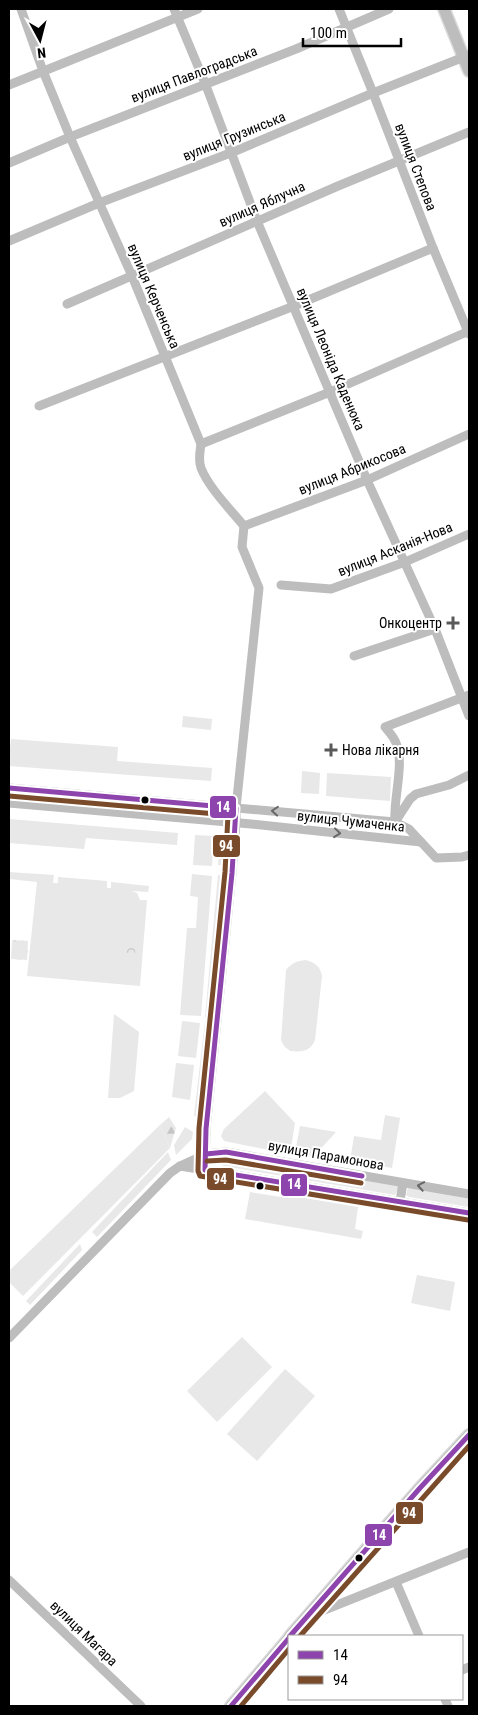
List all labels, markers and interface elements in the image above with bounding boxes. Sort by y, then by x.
north arrow [15,15,65,65]
scale bar [303,15,400,47]
text: 100 m [310,24,347,42]
street label: вулиця Павлоградська [129,43,259,105]
text: N [36,44,47,61]
street label: вулиця Грузинська [180,108,288,164]
street label: вулиця Степова [392,121,440,213]
street label: вулиця Яблучна [217,178,307,230]
street label: вулиця Керченська [125,241,183,351]
street label: вулиця Леоніда Каденюка [294,285,368,433]
street label: вулиця Абрикосова [296,440,408,498]
street label: вулиця Асканія-Нова [335,519,455,579]
place label: Онкоцентр [379,615,442,631]
marker: Онкоцентр [446,616,460,630]
place label: Нова лікарня [342,742,419,758]
marker: Нова лікарня [324,743,338,757]
unlabelled marker [140,795,150,805]
line badge: 14 [209,795,237,819]
text: 14 [216,799,230,815]
one-way arrow [270,806,278,817]
street label: вулиця Чумаченка [296,807,406,835]
one-way arrow [333,827,341,838]
line badge: 94 [212,834,241,858]
text: 94 [219,838,233,854]
street label: вулиця Парамонова [267,1137,385,1173]
line badge: 94 [206,1167,235,1191]
text: 94 [213,1171,227,1187]
line badge: 14 [280,1173,308,1197]
text: 14 [287,1176,301,1192]
unlabelled marker [255,1181,265,1191]
one-way arrow [417,1181,426,1191]
line badge: 94 [395,1501,424,1525]
text: 94 [402,1505,416,1521]
line badge: 14 [364,1523,393,1547]
text: 14 [372,1527,386,1543]
unlabelled marker [354,1553,364,1563]
street label: вулиця Магара [47,1597,121,1669]
legend [288,1635,463,1700]
text: 14 [333,1646,348,1664]
text: 94 [333,1671,348,1689]

